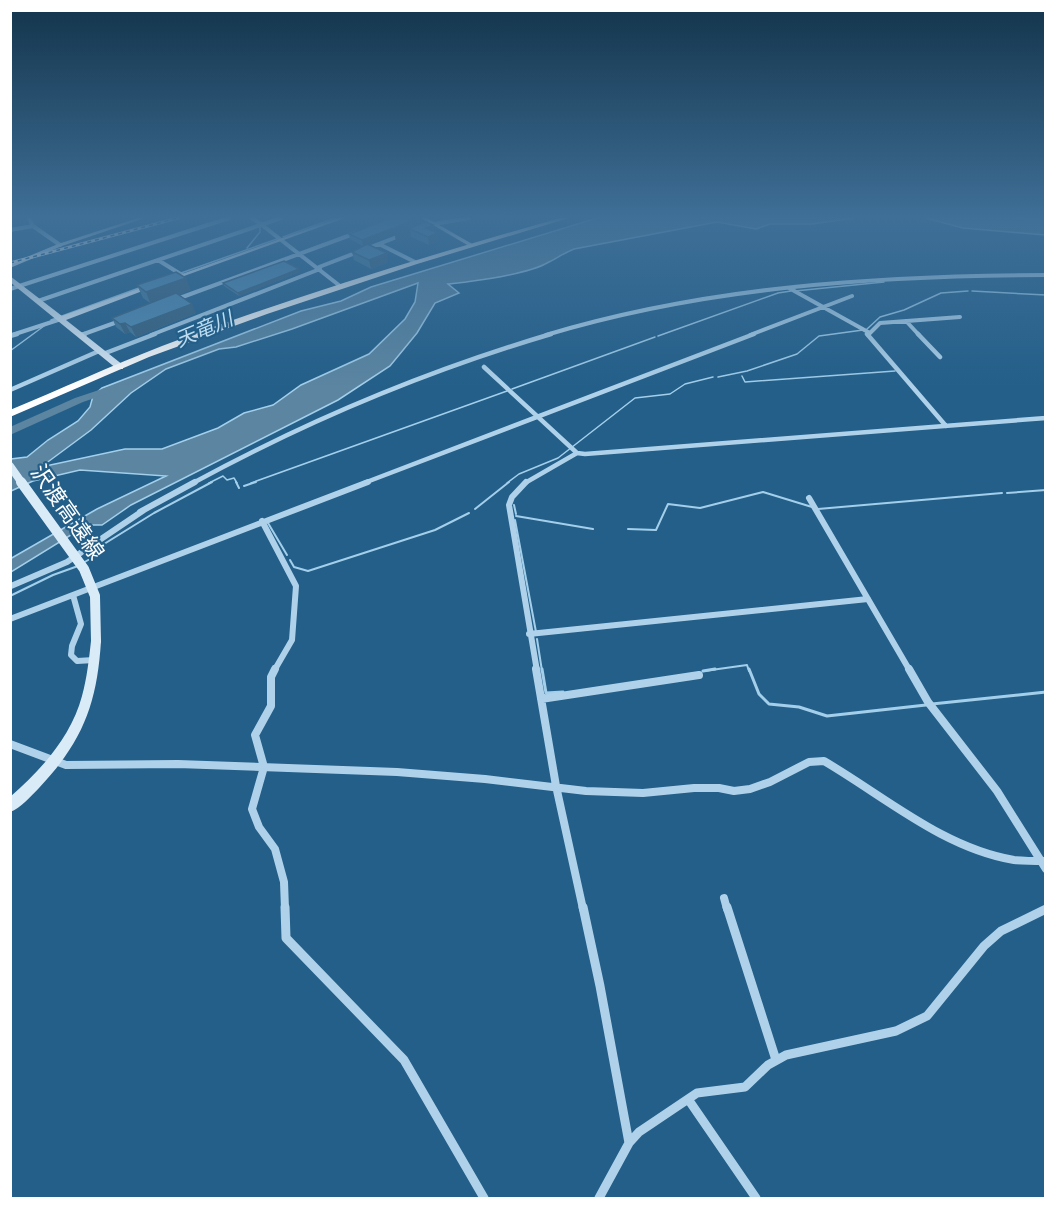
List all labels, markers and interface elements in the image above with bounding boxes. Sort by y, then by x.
water label: 天竜川 [171,305,238,352]
street label: 沢渡高遠線 [25,459,111,565]

